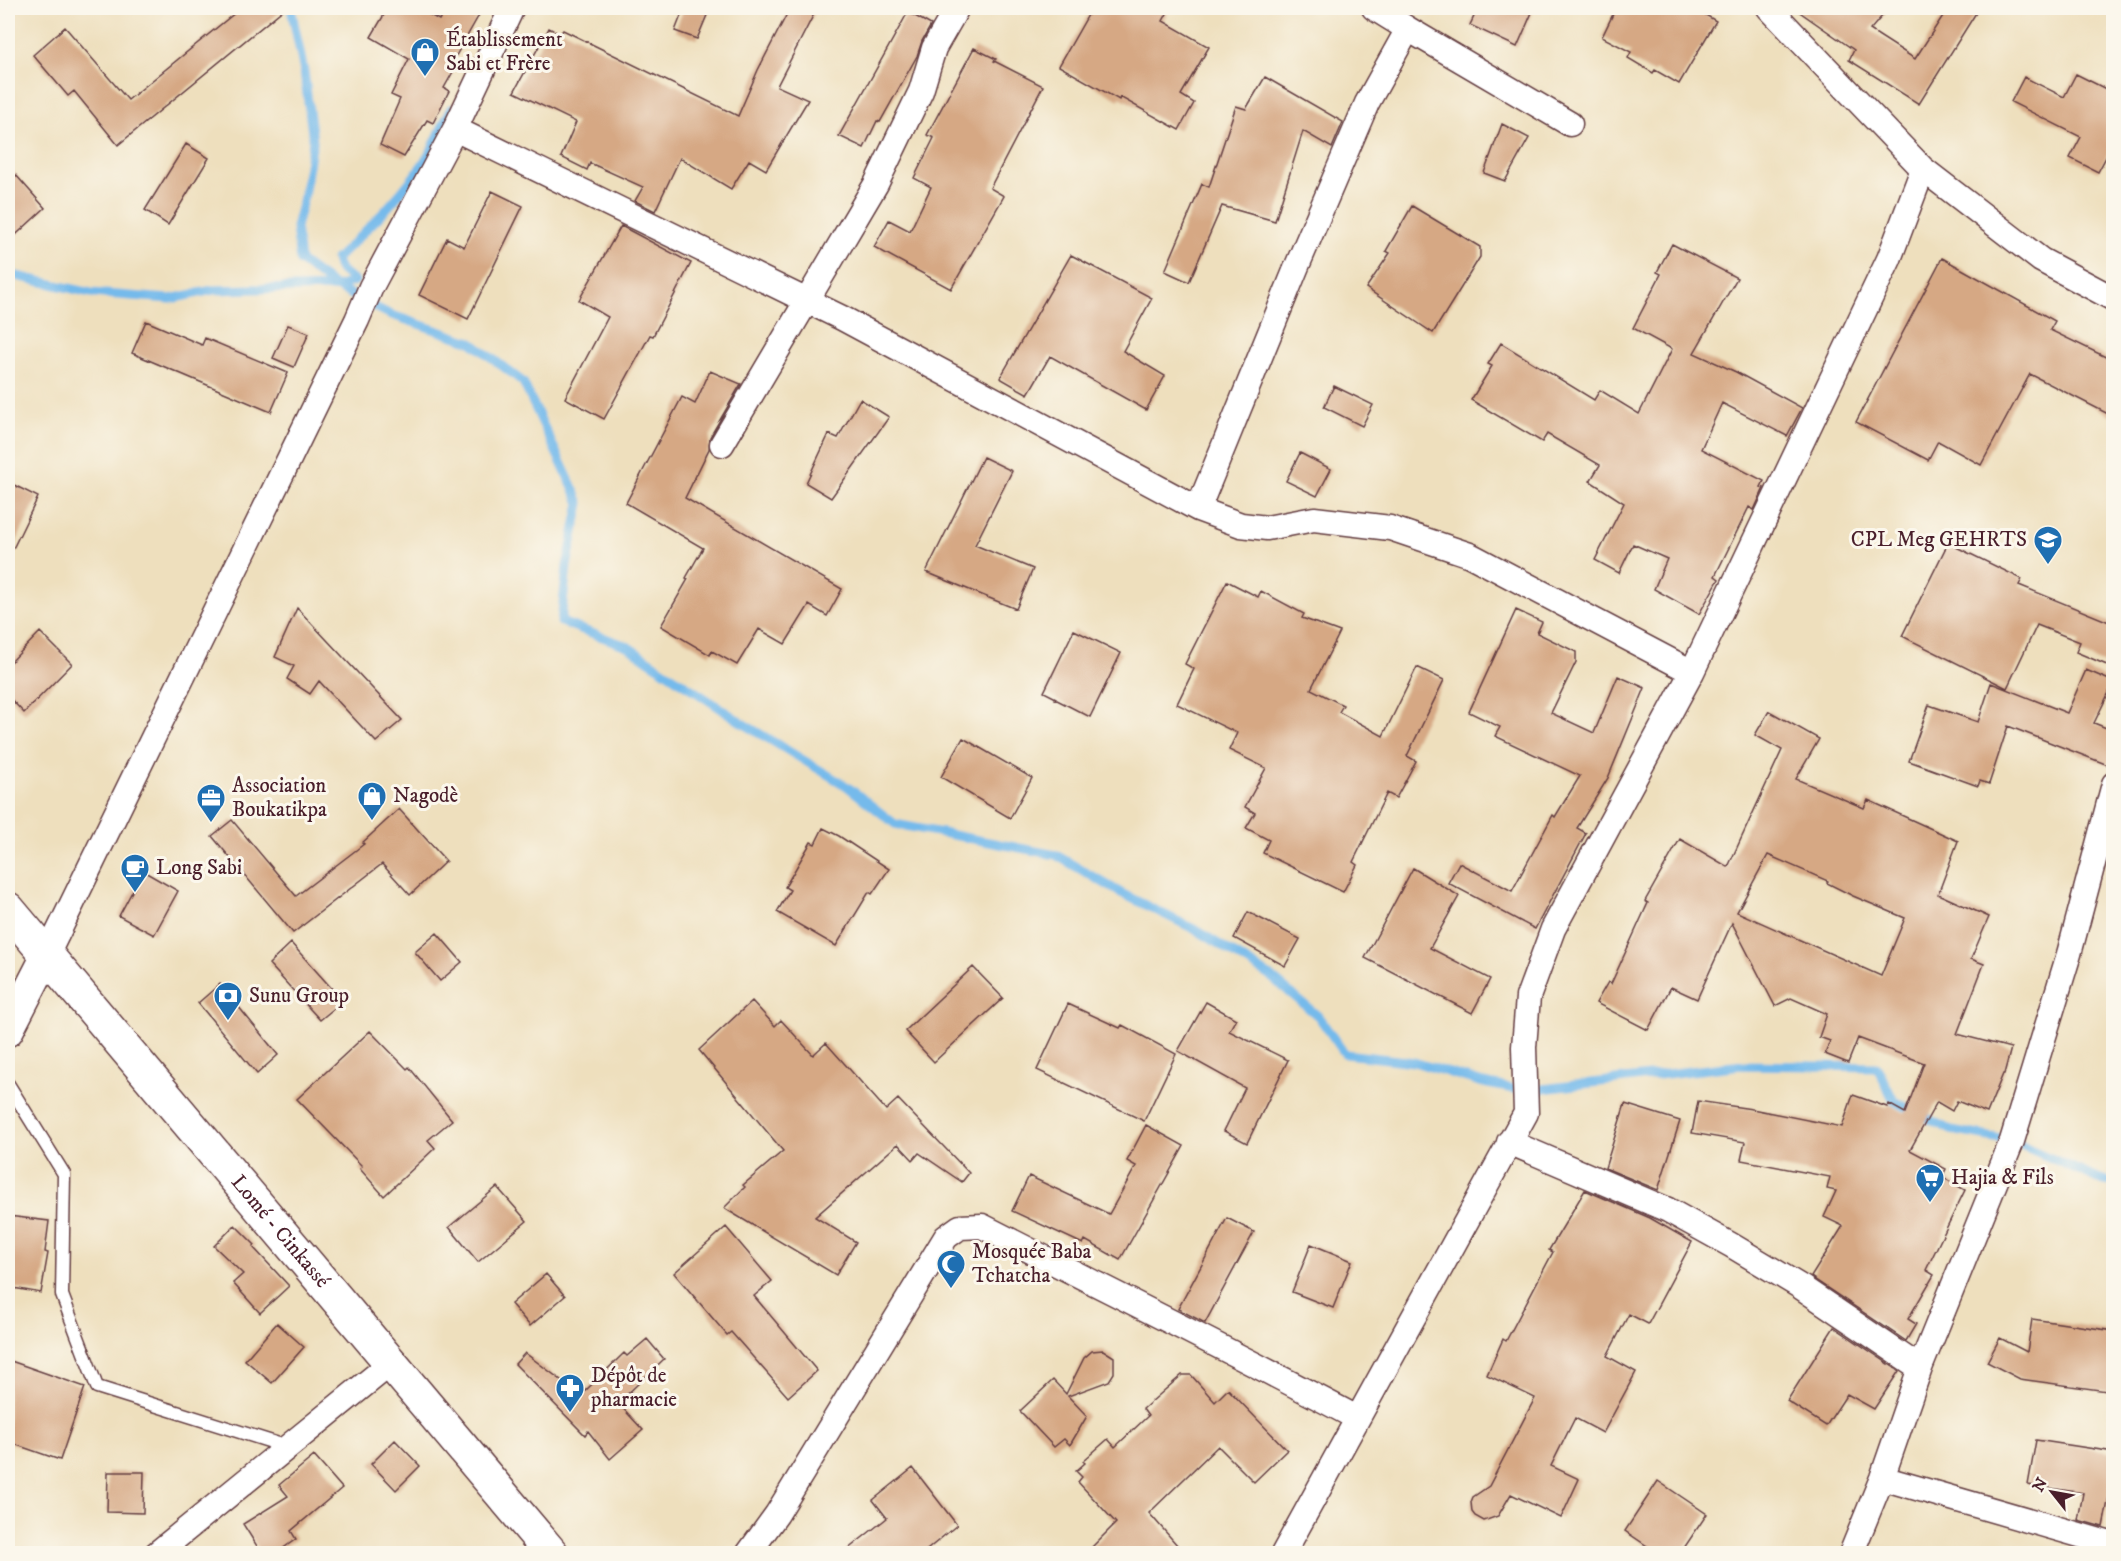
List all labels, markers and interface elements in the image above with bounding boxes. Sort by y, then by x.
place label: Établissement Sabi et Frère [446,26,563,77]
shop icon: Établissement Sabi et Frère [409,36,441,78]
school or university icon: CPL Meg GEHRTS [2032,524,2064,566]
place label: CPL Meg GEHRTS [1851,527,2027,553]
place label: Association Boukatikpa [232,773,327,823]
shop icon: Nagodè [356,780,388,822]
office icon: Association Boukatikpa [195,782,227,824]
place label: Nagodè [393,783,459,809]
cafe icon: Long Sabi [119,852,151,894]
place label: Long Sabi [156,855,242,881]
bank icon: Sunu Group [212,980,244,1022]
place label: Sunu Group [249,983,349,1009]
supermarket icon: Hajia & Fils [1914,1162,1946,1204]
place label: Hajia & Fils [1951,1165,2054,1191]
street label: Lomé - Cinkassé [225,1170,335,1294]
place label: Mosquée Baba Tchatcha [972,1239,1092,1289]
mosque icon: Mosquée Baba Tchatcha [935,1248,967,1290]
place label: Dépôt de pharmacie [590,1363,677,1413]
pharmacy icon: Dépôt de pharmacie [554,1372,586,1414]
north arrow [2022,1462,2082,1522]
text: N [2028,1474,2052,1496]

